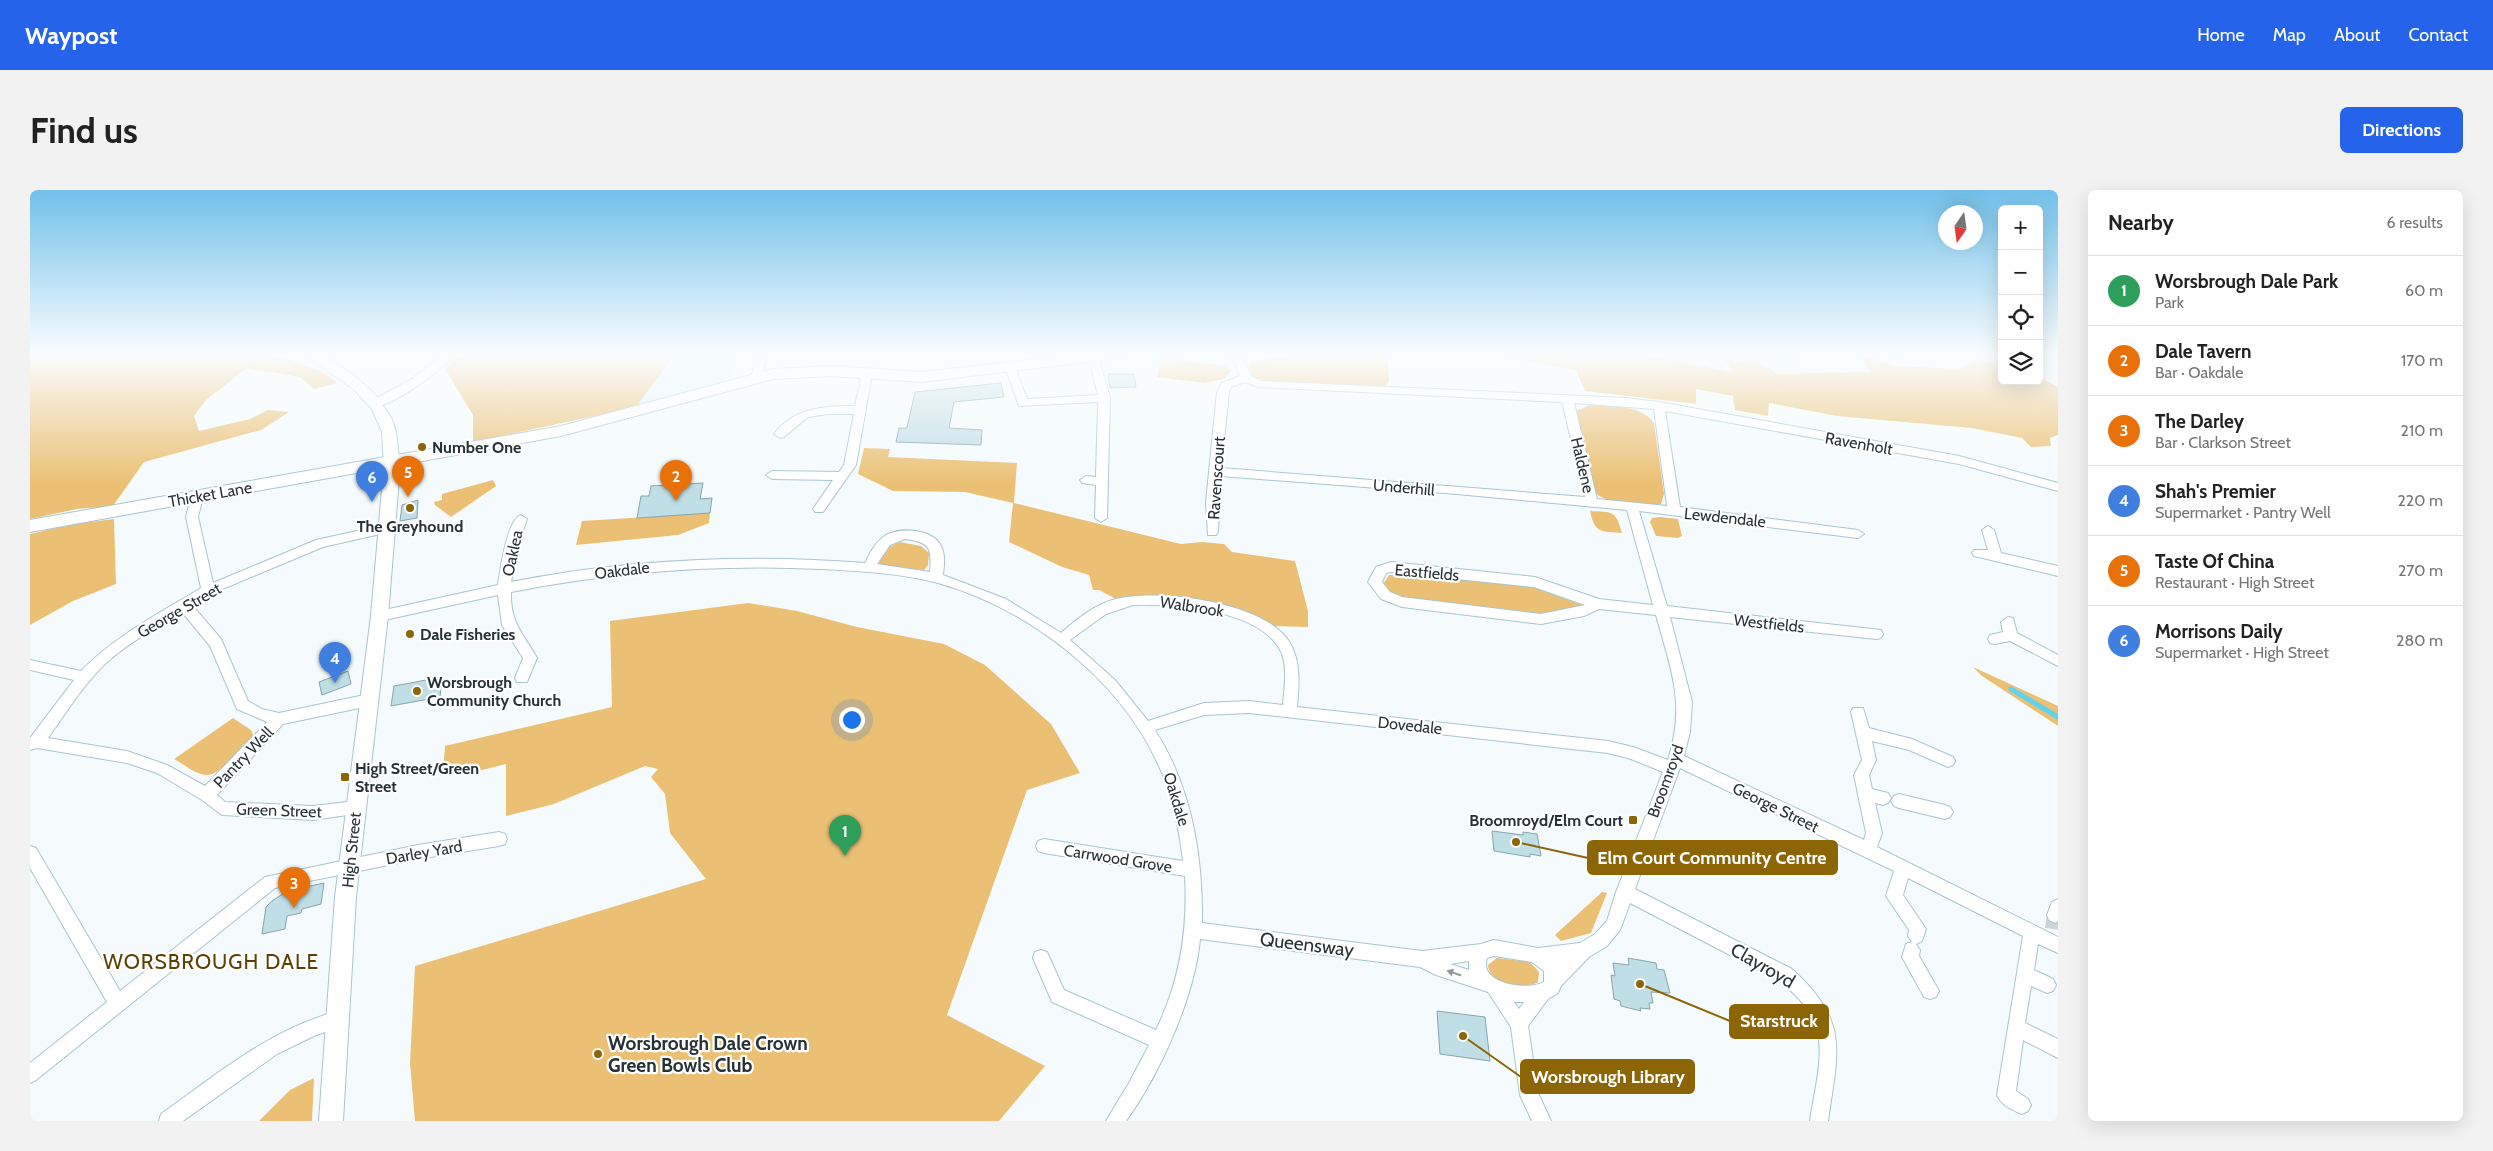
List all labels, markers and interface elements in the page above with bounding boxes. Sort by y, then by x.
text: Waypost [25,21,117,50]
text: Home [2197,24,2245,46]
text: Map [2273,24,2306,46]
text: About [2334,24,2380,46]
text: Contact [2408,24,2468,46]
button: Directions [2340,107,2463,153]
text: Find us [30,109,138,152]
north arrow [1938,205,1983,250]
map controls [1998,205,2043,385]
button: + [1998,205,2043,250]
text: Nearby [2108,210,2174,235]
text: 6 results [2387,213,2443,232]
button: − [1998,250,2043,295]
text: Worsbrough Dale Park [2155,270,2338,293]
text: 1 [2121,281,2127,300]
text: 60 m [2405,281,2443,300]
text: Park [2155,293,2184,312]
button: locate [1998,295,2043,340]
button: layers [1998,340,2043,385]
text: Dale Tavern [2155,340,2251,363]
text: 2 [2120,351,2128,370]
text: 170 m [2401,351,2443,370]
text: Bar · Oakdale [2155,363,2243,382]
text: The Darley [2155,410,2244,433]
text: 3 [2120,421,2128,440]
text: 210 m [2401,421,2443,440]
street label: Ravenholt [1824,428,1895,459]
text: Bar · Clarkson Street [2155,433,2291,452]
street label: Ravenscourt [1204,435,1229,520]
street label: Haldene [1567,435,1598,495]
place label: Number One [432,438,521,457]
marker: Number One [416,441,428,453]
pin: 5 [392,456,424,497]
pin: 2 [660,460,692,501]
pin: 6 [356,461,388,502]
street label: Underhill [1372,475,1436,500]
street label: Thicket Lane [167,478,253,511]
text: Shah's Premier [2155,480,2276,503]
text: 4 [2119,491,2129,510]
text: 220 m [2397,491,2443,510]
marker: The Greyhound [404,502,416,514]
text: Supermarket · Pantry Well [2155,503,2331,522]
street label: Lewdendale [1683,504,1767,531]
place label: The Greyhound [357,517,463,536]
street label: Oaklea [498,528,527,578]
text: Taste Of China [2155,550,2274,573]
street label: Oakdale [594,558,651,583]
street label: Eastfields [1394,560,1460,585]
text: 5 [2120,561,2128,580]
text: 270 m [2398,561,2443,580]
text: Restaurant · High Street [2155,573,2314,592]
street label: George Street [134,579,225,642]
street label: Walbrook [1159,592,1226,621]
street label: Westfields [1733,610,1806,637]
text: Morrisons Daily [2155,620,2283,643]
place label: Dale Fisheries [420,625,516,644]
marker: Dale Fisheries [404,628,416,640]
text: 6 [2120,631,2129,650]
text: 280 m [2396,631,2443,650]
pin: 4 [319,642,351,683]
text: Supermarket · High Street [2155,643,2329,662]
place label: Worsbrough Community Church [427,673,561,710]
marker: Worsbrough Community Church [411,685,423,697]
your location [839,707,865,733]
street label: Dovedale [1377,713,1443,738]
street label: Pantry Well [209,723,277,792]
street label: Broomroyd [1644,742,1687,820]
place label: High Street/Green Street [355,759,479,796]
street label: Oakdale [1159,770,1194,828]
marker: High Street/Green Street [339,771,351,783]
street label: George Street [1730,778,1823,837]
street label: Green Street [236,800,323,822]
street label: High Street [338,811,365,889]
place label: Broomroyd/Elm Court [1469,811,1623,830]
marker: Broomroyd/Elm Court [1627,814,1639,826]
pin: 1 [829,815,861,856]
street label: Darley Yard [384,836,464,869]
street label: Carrwood Grove [1062,841,1173,876]
callout: Elm Court Community Centre [1588,841,1837,874]
text: Elm Court Community Centre [1597,847,1827,869]
pin: 3 [278,867,310,908]
street label: Queensway [1259,927,1356,962]
street label: Clayroyd [1726,938,1799,993]
district label: WORSBROUGH DALE [103,949,319,974]
one-way arrow [1446,969,1461,977]
callout: Starstruck [1730,1005,1828,1038]
text: Starstruck [1740,1010,1818,1032]
place label: Worsbrough Dale Crown Green Bowls Club [608,1032,808,1077]
marker: Worsbrough Dale Crown Green Bowls Club [592,1048,604,1060]
callout: Worsbrough Library [1521,1060,1694,1093]
text: Worsbrough Library [1531,1066,1685,1088]

